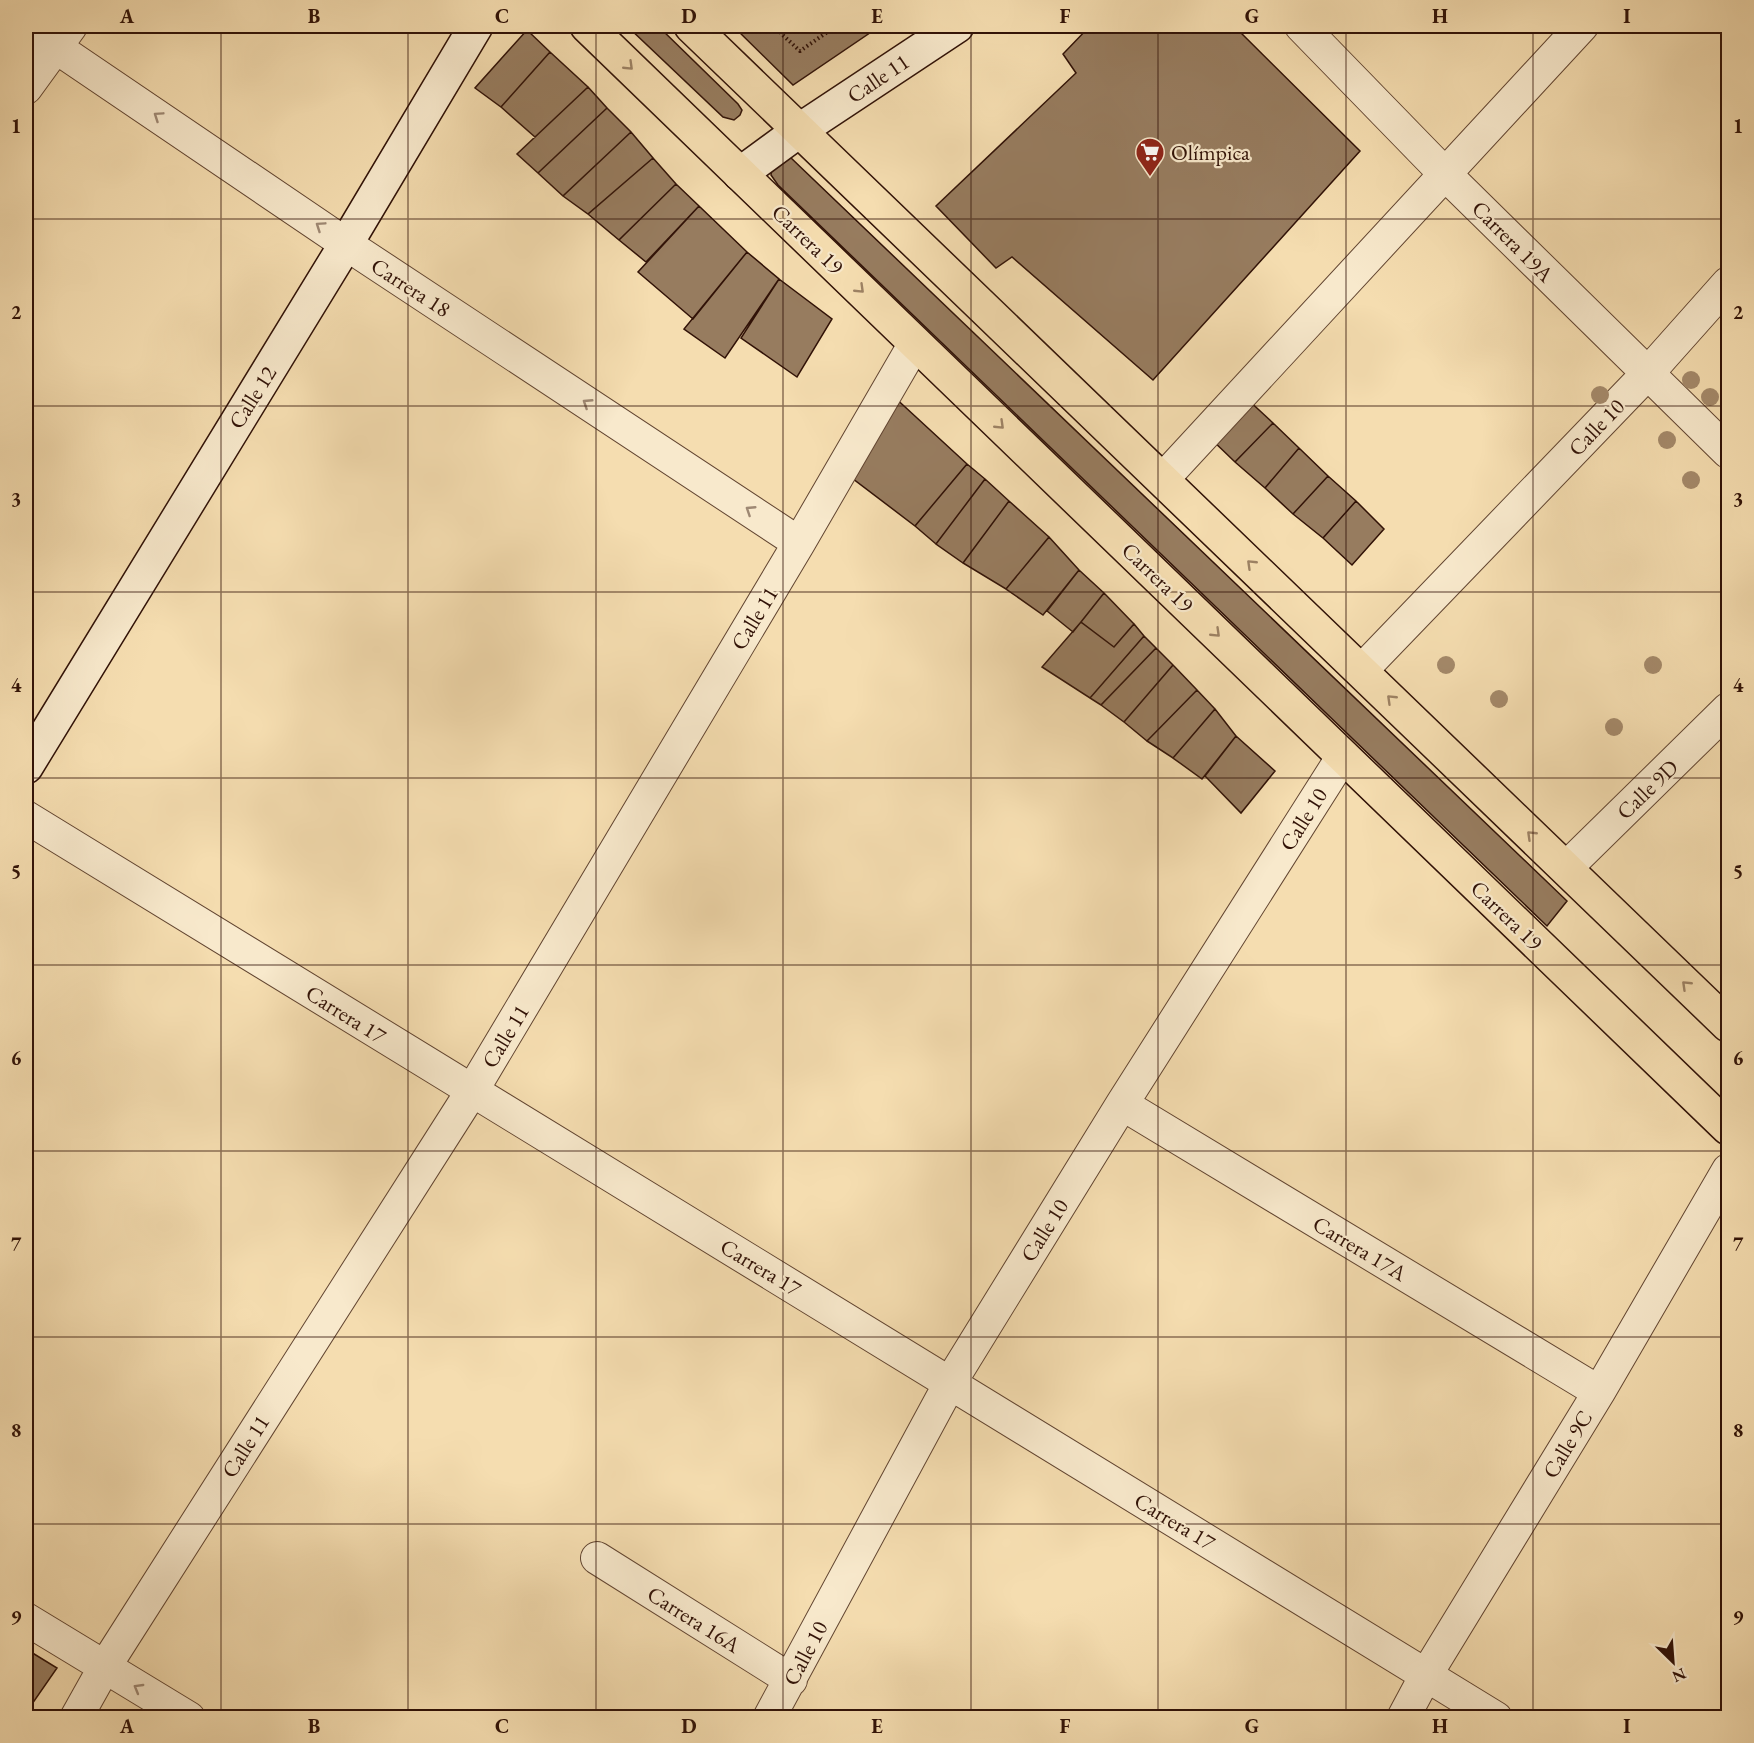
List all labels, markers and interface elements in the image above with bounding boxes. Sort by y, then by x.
text: A [119,3,135,29]
text: B [308,3,320,29]
text: C [495,3,509,29]
text: D [681,3,697,29]
text: E [871,3,883,29]
text: F [1060,3,1071,29]
text: G [1245,3,1259,29]
text: H [1432,3,1448,29]
text: I [1623,3,1631,29]
street label: Calle 11 [842,47,915,110]
one-way arrow [622,59,632,70]
text: 1 [11,113,21,139]
one-way arrow [154,113,165,124]
text: 1 [1733,113,1743,139]
supermarket icon: Olímpica [1134,136,1166,178]
place label: Olímpica [1171,138,1250,167]
street label: Carrera 19A [1465,194,1560,289]
street label: Carrera 19 [765,198,850,281]
one-way arrow [315,222,326,233]
street label: Carrera 18 [365,251,456,324]
one-way arrow [853,282,863,293]
text: 2 [11,299,22,325]
text: 2 [1733,299,1744,325]
street label: Calle 12 [222,360,283,434]
street label: Calle 10 [1562,392,1631,462]
one-way arrow [583,399,594,410]
one-way arrow [993,417,1004,428]
text: 3 [11,486,21,512]
text: 3 [1733,486,1743,512]
one-way arrow [746,506,756,518]
street label: Carrera 19 [1115,536,1200,619]
one-way arrow [1247,560,1258,571]
street label: Calle 11 [724,581,785,655]
one-way arrow [1209,626,1219,637]
text: 4 [11,672,22,698]
text: 4 [1733,672,1744,698]
one-way arrow [1387,696,1398,707]
street label: Calle 9D [1610,753,1684,826]
street label: Calle 10 [1273,782,1334,856]
one-way arrow [1527,831,1538,842]
text: 5 [11,858,21,884]
text: 5 [1733,858,1743,884]
street label: Carrera 19 [1464,874,1549,957]
street label: Carrera 17 [300,978,392,1051]
one-way arrow [1683,981,1694,992]
street label: Calle 11 [475,999,536,1073]
text: 6 [11,1045,22,1071]
text: 6 [1733,1045,1744,1071]
street label: Calle 10 [1014,1193,1075,1267]
street label: Carrera 17A [1307,1209,1413,1288]
text: 7 [11,1231,22,1257]
text: 7 [1733,1231,1744,1257]
street label: Carrera 17 [715,1232,807,1303]
street label: Calle 9C [1536,1405,1599,1483]
street label: Calle 11 [215,1409,276,1483]
text: 8 [11,1417,21,1443]
text: 8 [1733,1417,1743,1443]
street label: Carrera 17 [1129,1486,1221,1557]
street label: Carrera 16A [642,1579,746,1660]
text: 9 [11,1604,22,1630]
text: 9 [1733,1604,1744,1630]
street label: Calle 10 [776,1616,835,1691]
north arrow [1643,1632,1703,1692]
text: N [1669,1663,1689,1687]
one-way arrow [134,1684,144,1695]
text: A [119,1713,135,1739]
text: B [308,1713,320,1739]
text: C [495,1713,509,1739]
text: D [681,1713,697,1739]
text: E [871,1713,883,1739]
text: F [1060,1713,1071,1739]
text: G [1245,1713,1259,1739]
text: H [1432,1713,1448,1739]
text: I [1623,1713,1631,1739]

